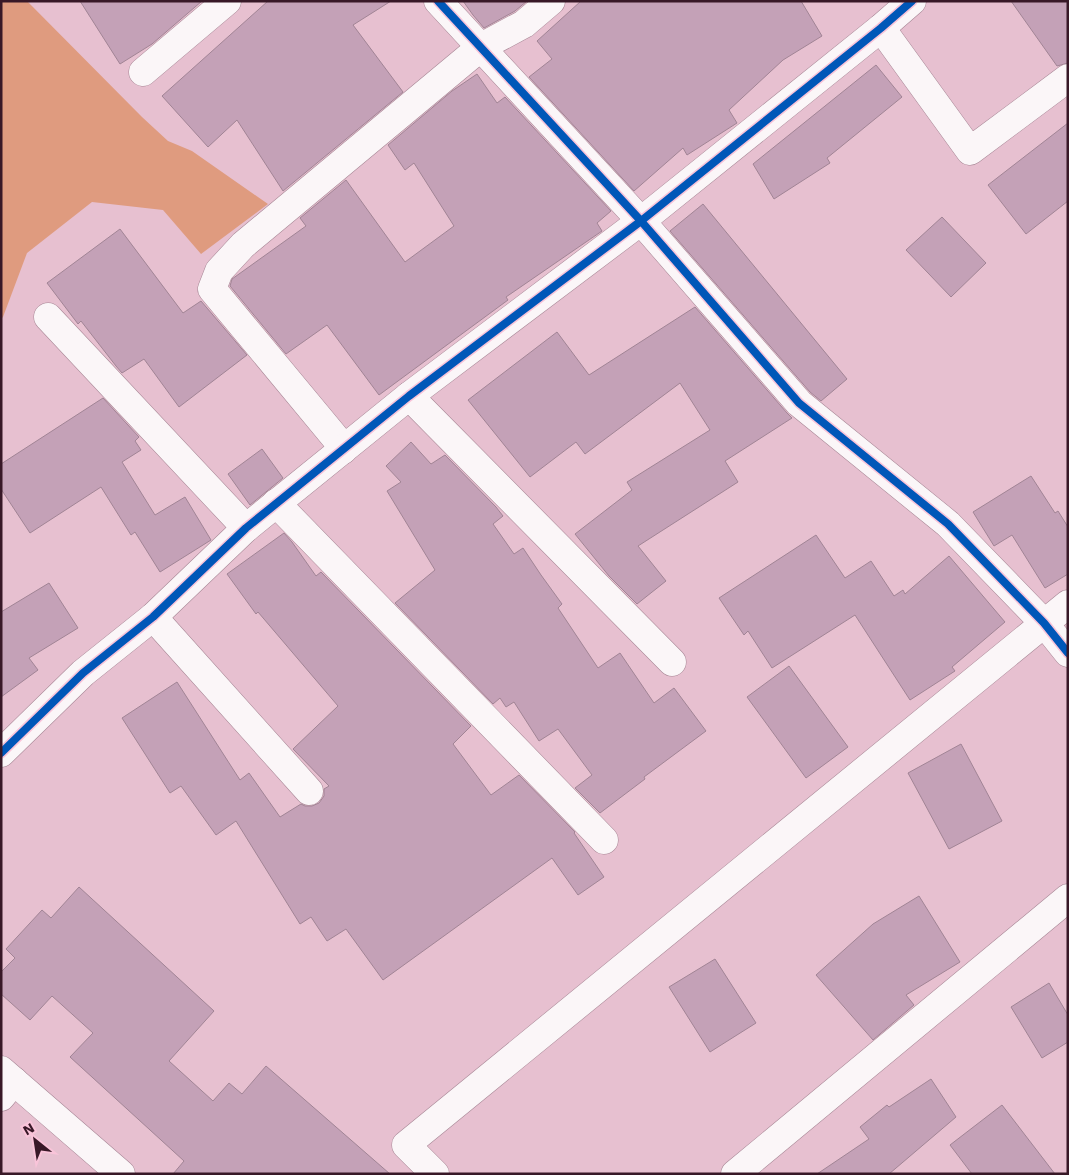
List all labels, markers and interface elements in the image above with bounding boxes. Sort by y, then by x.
north arrow [10,1115,60,1165]
text: N [20,1119,37,1138]

